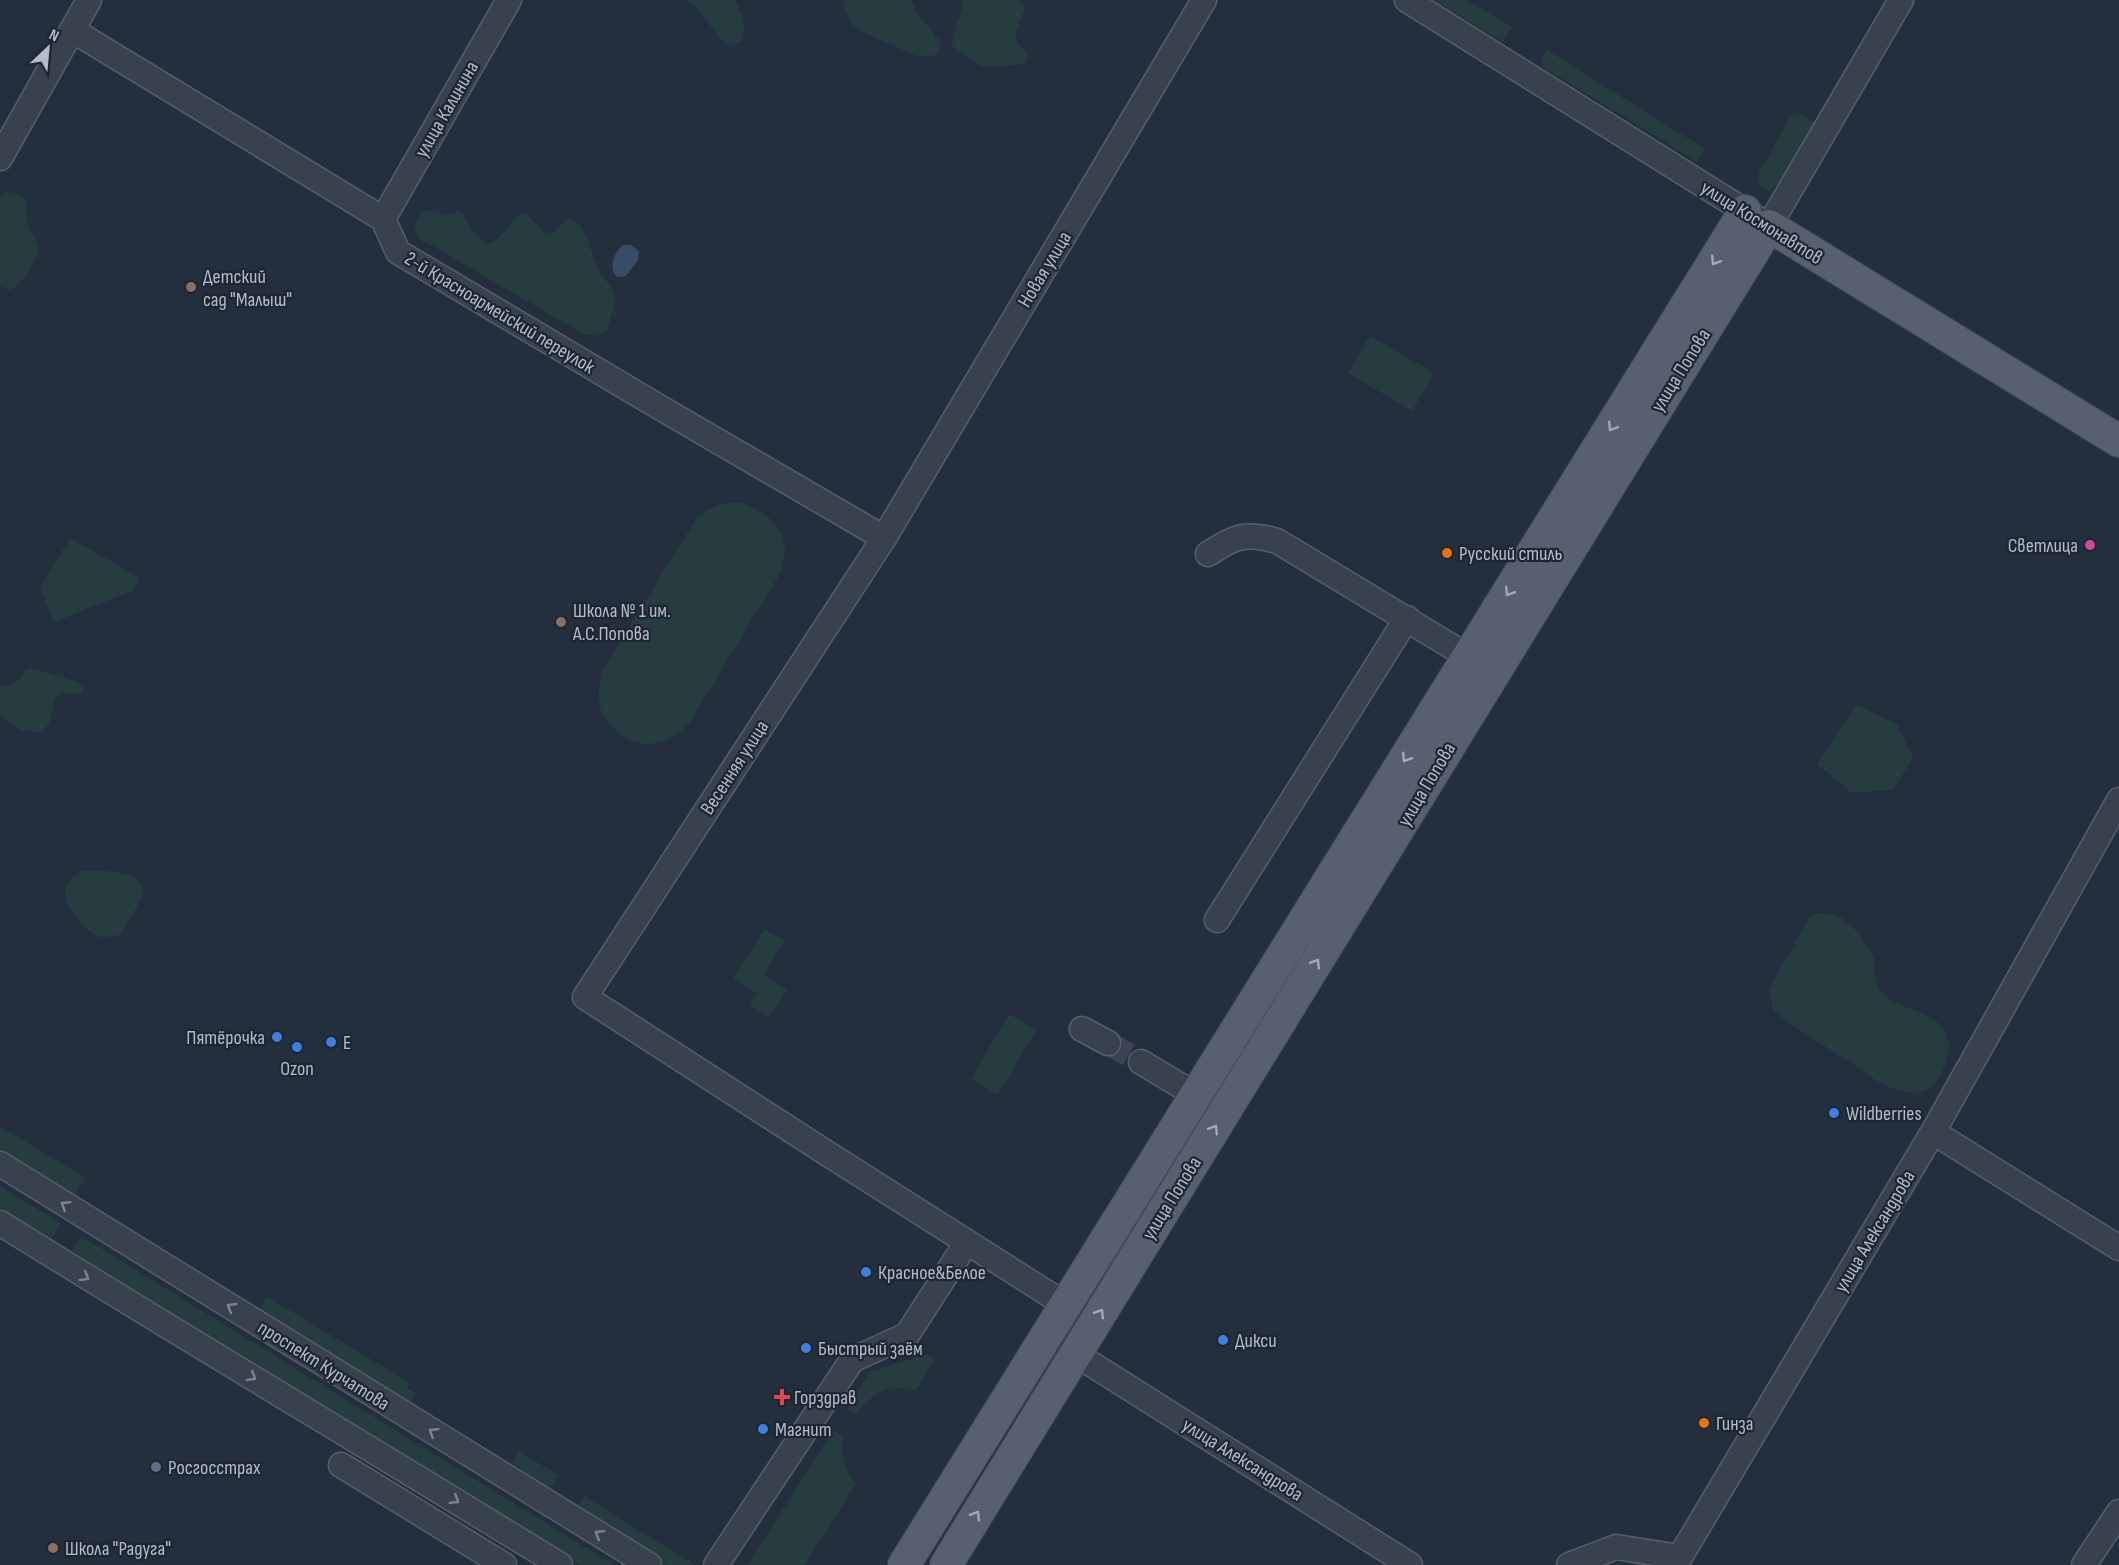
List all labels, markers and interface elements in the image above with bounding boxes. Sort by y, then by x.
north arrow [18,18,78,78]
text: N [46,25,62,46]
street label: улица Калинина [410,57,484,162]
street label: улица Космонавтов [1696,176,1827,270]
street label: Новая улица [1013,227,1077,312]
street label: 2-й Красноармейский переулок [400,247,599,379]
one-way arrow [1710,255,1722,265]
place label: Детский сад "Малыш" [203,265,292,312]
marker: Детский сад "Малыш" [184,280,198,294]
street label: улица Попова [1646,325,1716,417]
one-way arrow [1607,421,1619,431]
place label: Светлица [2008,534,2078,558]
marker: Светлица [2083,538,2097,552]
place label: Русский стиль [1459,542,1562,566]
marker: Русский стиль [1440,546,1454,560]
one-way arrow [1504,586,1516,596]
place label: Школа № 1 им. А.С.Попова [572,599,671,646]
marker: Школа № 1 им. А.С.Попова [554,615,568,629]
street label: Весенняя улица [696,716,774,819]
street label: улица Попова [1392,738,1461,831]
one-way arrow [1401,752,1413,762]
one-way arrow [1308,959,1320,969]
place label: Пятёрочка [186,1026,265,1050]
marker: Пятёрочка [270,1030,284,1044]
place label: Е [343,1031,351,1055]
marker: Е [324,1035,338,1049]
marker: Ozon [290,1040,304,1054]
place label: Ozon [280,1057,314,1081]
place label: Wildberries [1846,1102,1922,1126]
marker: Wildberries [1827,1106,1841,1120]
one-way arrow [1206,1125,1218,1135]
street label: улица Попова [1137,1153,1207,1245]
street label: улица Александрова [1829,1166,1921,1297]
one-way arrow [61,1200,71,1212]
place label: Красное&Белое [878,1261,986,1285]
marker: Красное&Белое [859,1265,873,1279]
one-way arrow [79,1269,89,1281]
one-way arrow [227,1303,237,1315]
one-way arrow [1093,1309,1105,1319]
street label: проспект Курчатова [253,1316,394,1416]
place label: Дикси [1235,1329,1277,1353]
marker: Дикси [1216,1333,1230,1347]
place label: Быстрый заём [818,1337,923,1361]
marker: Быстрый заём [799,1341,813,1355]
one-way arrow [246,1369,256,1381]
place label: Горздрав [794,1386,856,1410]
marker: Горздрав [775,1390,789,1404]
place label: Гинза [1716,1412,1753,1436]
street label: улица Александрова [1178,1413,1307,1507]
marker: Гинза [1697,1416,1711,1430]
place label: Магнит [775,1418,832,1442]
marker: Магнит [756,1422,770,1436]
one-way arrow [429,1428,440,1439]
place label: Росгосстрах [168,1456,261,1480]
marker: Росгосстрах [149,1460,163,1474]
one-way arrow [449,1493,459,1505]
one-way arrow [969,1511,981,1521]
one-way arrow [595,1530,605,1542]
place label: Школа "Радуга" [65,1537,171,1561]
marker: Школа "Радуга" [46,1541,60,1555]

